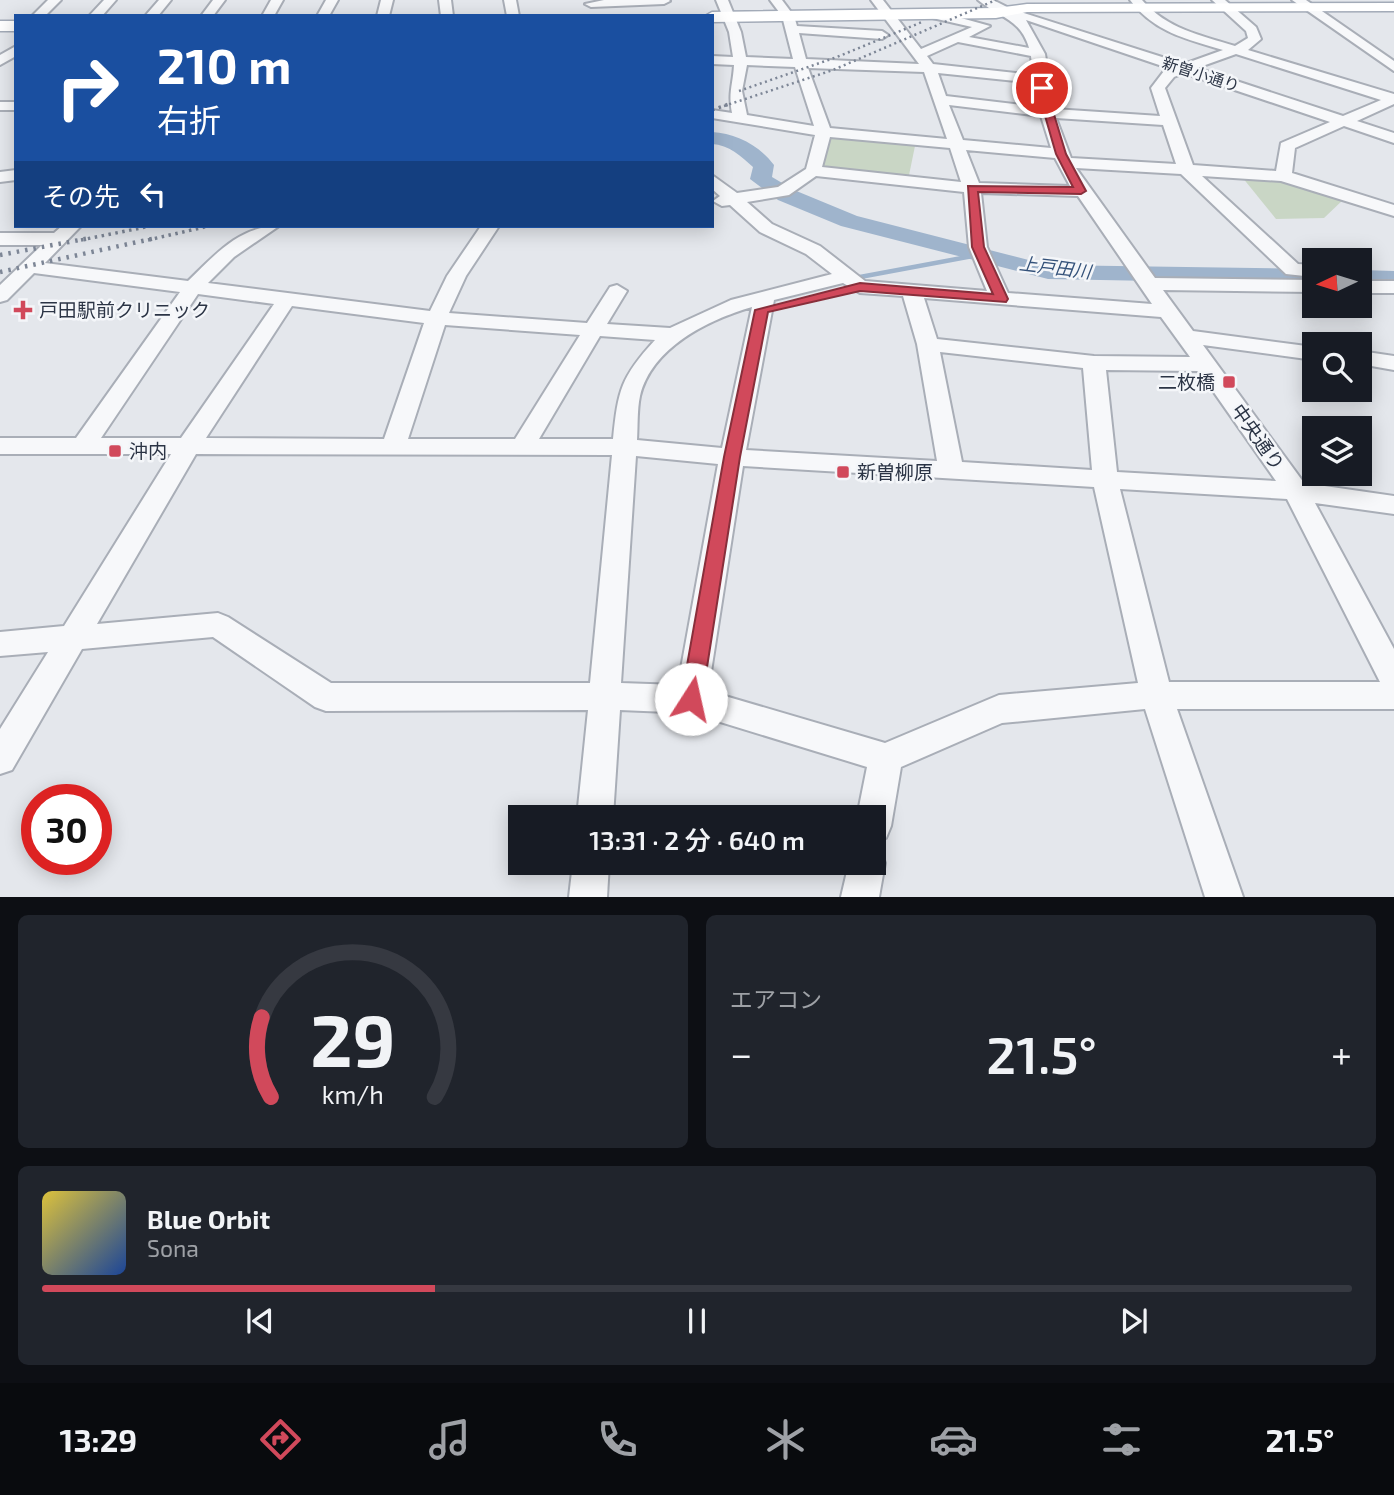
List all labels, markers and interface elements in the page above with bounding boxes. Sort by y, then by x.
text: 210 m [157,35,291,94]
icon: right [42,42,133,133]
street label: 新曽小通り [1160,52,1242,95]
pin [1012,58,1072,118]
icon: arrive [1023,69,1061,107]
text: 右折 [157,100,221,138]
icon: left [134,175,172,213]
text: その先 [42,180,120,211]
north arrow [1302,248,1372,318]
map controls [1302,248,1372,486]
water label: 上戸田川 [1018,252,1094,283]
place label: 戸田駅前クリニック [39,298,210,321]
marker: 戸田駅前クリニック [13,300,33,320]
button: search [1302,332,1372,402]
place label: 二枚橋 [1158,370,1215,393]
marker: 二枚橋 [1221,374,1237,390]
street label: 中央通り [1227,399,1290,474]
button: layers [1302,416,1372,486]
place label: 沖内 [129,439,167,462]
marker: 沖内 [107,443,123,459]
place label: 新曽柳原 [857,460,933,483]
marker: 新曽柳原 [835,464,851,480]
position arrow [654,662,728,736]
speed limit sign: 30 [21,784,112,875]
text: 13:31 · 2 分 · 640 m [589,824,805,855]
text: エアコン [730,985,822,1013]
text: 29 [310,995,396,1083]
text: 21.5° [986,1022,1097,1084]
text: − [730,1030,752,1076]
text: + [1331,1030,1352,1076]
text: km/h [322,1079,384,1109]
text: Blue Orbit [147,1203,270,1234]
text: Sona [147,1234,199,1262]
icon: previous [241,1302,279,1340]
icon: pause [678,1302,716,1340]
icon: next [1115,1302,1153,1340]
icon: directions [256,1415,305,1464]
icon: music [425,1415,474,1464]
icon: phone [593,1415,642,1464]
icon: climate [761,1415,810,1464]
icon: car [929,1415,978,1464]
icon: filters [1097,1415,1146,1464]
text: 13:29 [60,1420,137,1458]
text: 21.5° [1265,1420,1334,1458]

